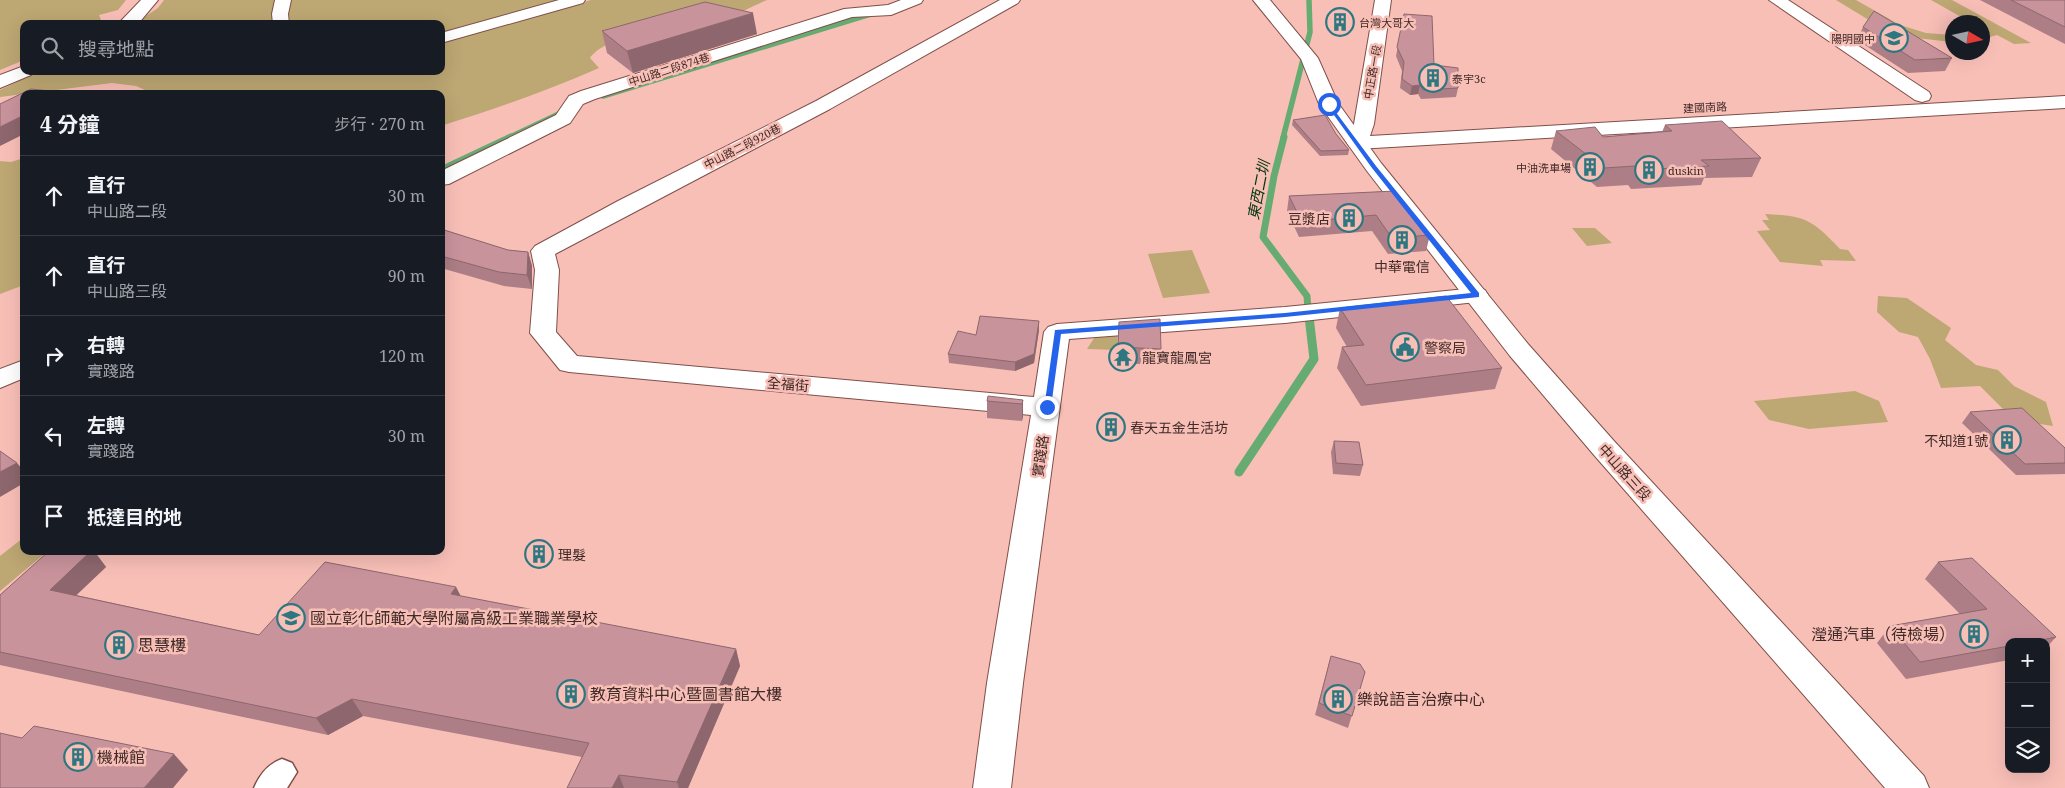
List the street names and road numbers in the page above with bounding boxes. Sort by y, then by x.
street label: 中正路一段 [1360,44,1384,100]
street label: 中山路二段874巷 [627,49,711,89]
street label: 建國南路 [1683,98,1727,116]
street label: 中山路二段920巷 [701,120,783,172]
street label: 全福街 [766,373,810,395]
street label: 實踐路 [1028,434,1052,478]
street label: 中山路三段 [1595,440,1655,504]

